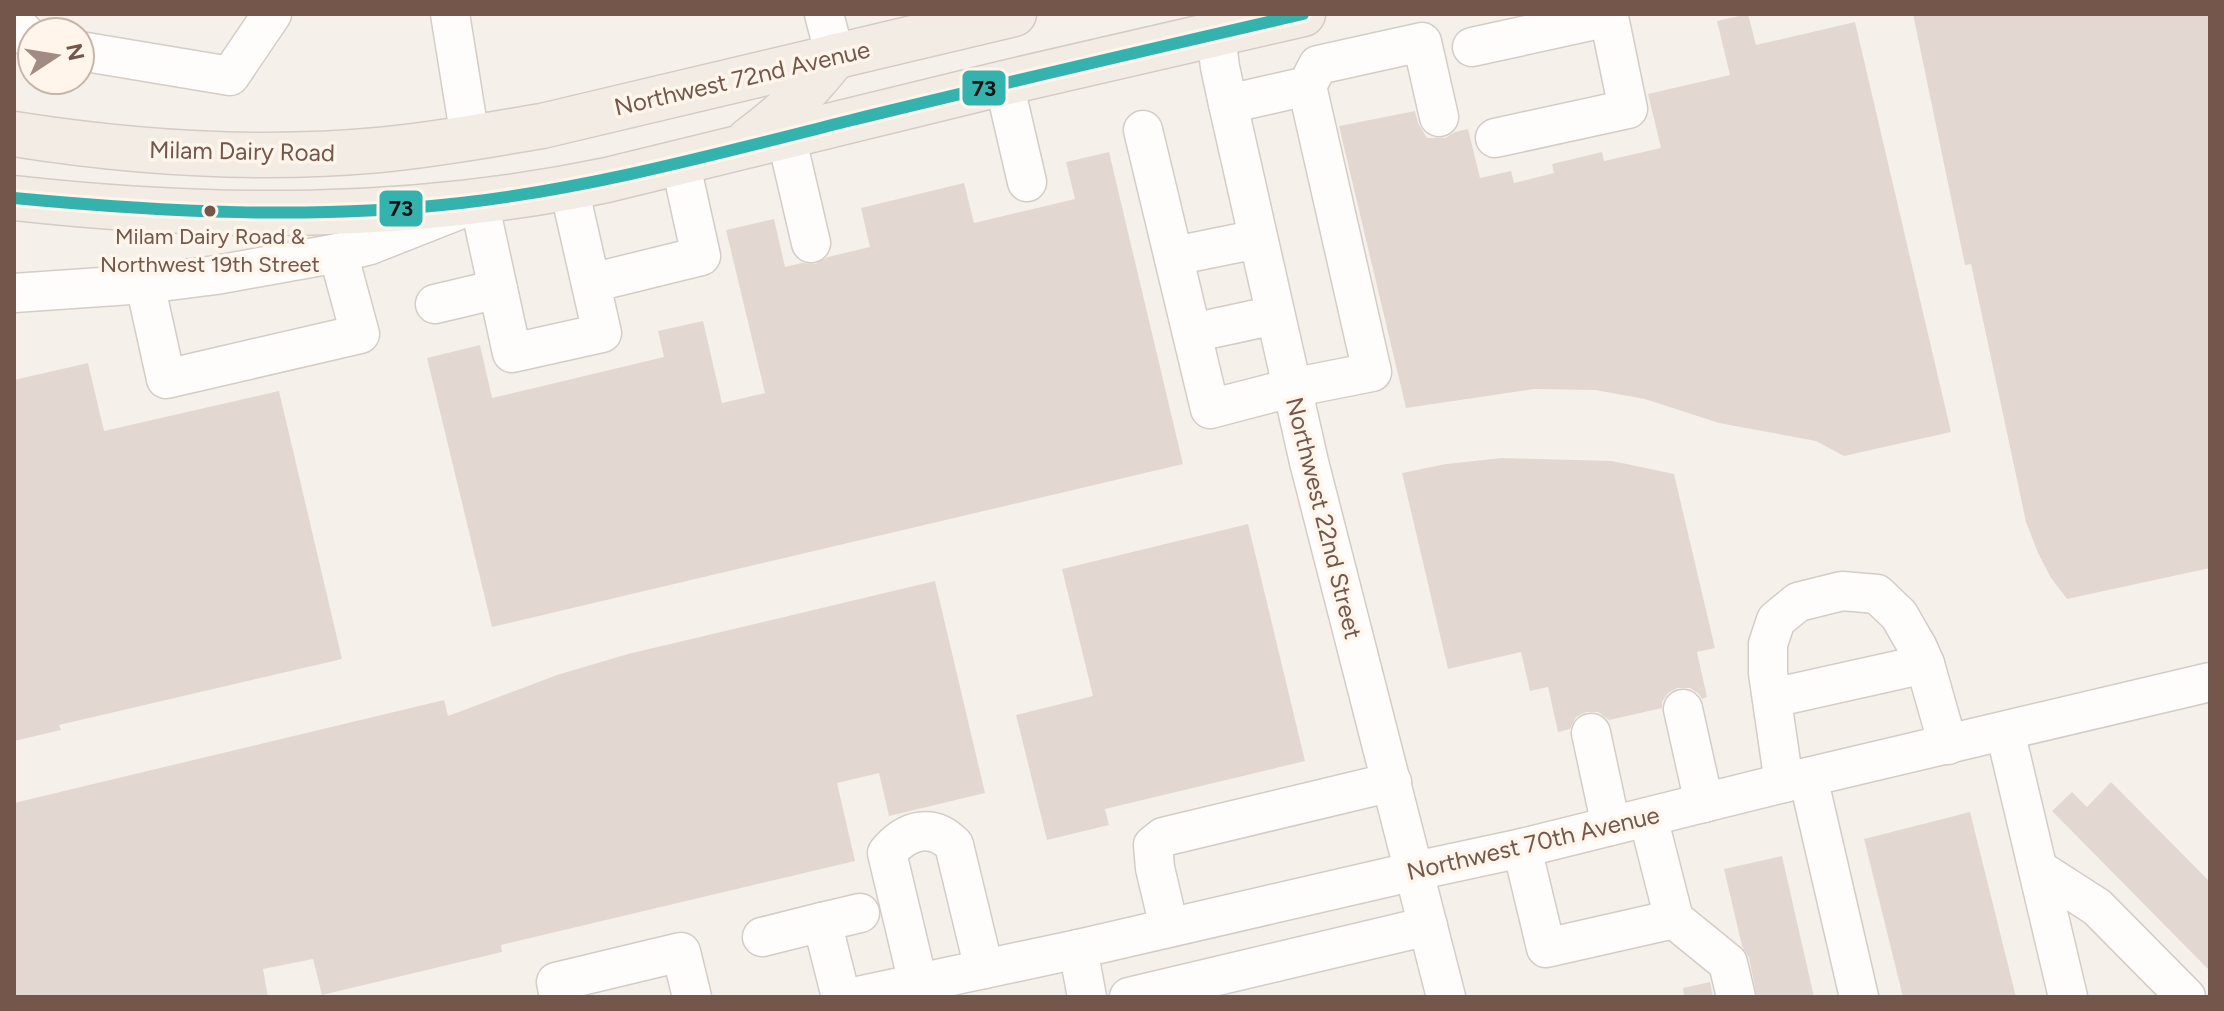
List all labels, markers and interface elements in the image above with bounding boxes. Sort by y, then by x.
north arrow [16,16,96,96]
street label: Northwest 72nd Avenue [611,34,873,122]
text: N [60,41,90,63]
line badge: 73 [961,69,1007,107]
text: 73 [972,75,996,102]
street label: Milam Dairy Road [149,135,335,167]
line badge: 73 [378,189,424,228]
text: 73 [389,195,413,222]
marker: Milam Dairy Road & Northwest 19th Street [202,203,218,219]
place label: Milam Dairy Road & Northwest 19th Street [100,223,320,278]
street label: Northwest 22nd Street [1280,394,1368,642]
street label: Northwest 70th Avenue [1404,800,1662,886]

